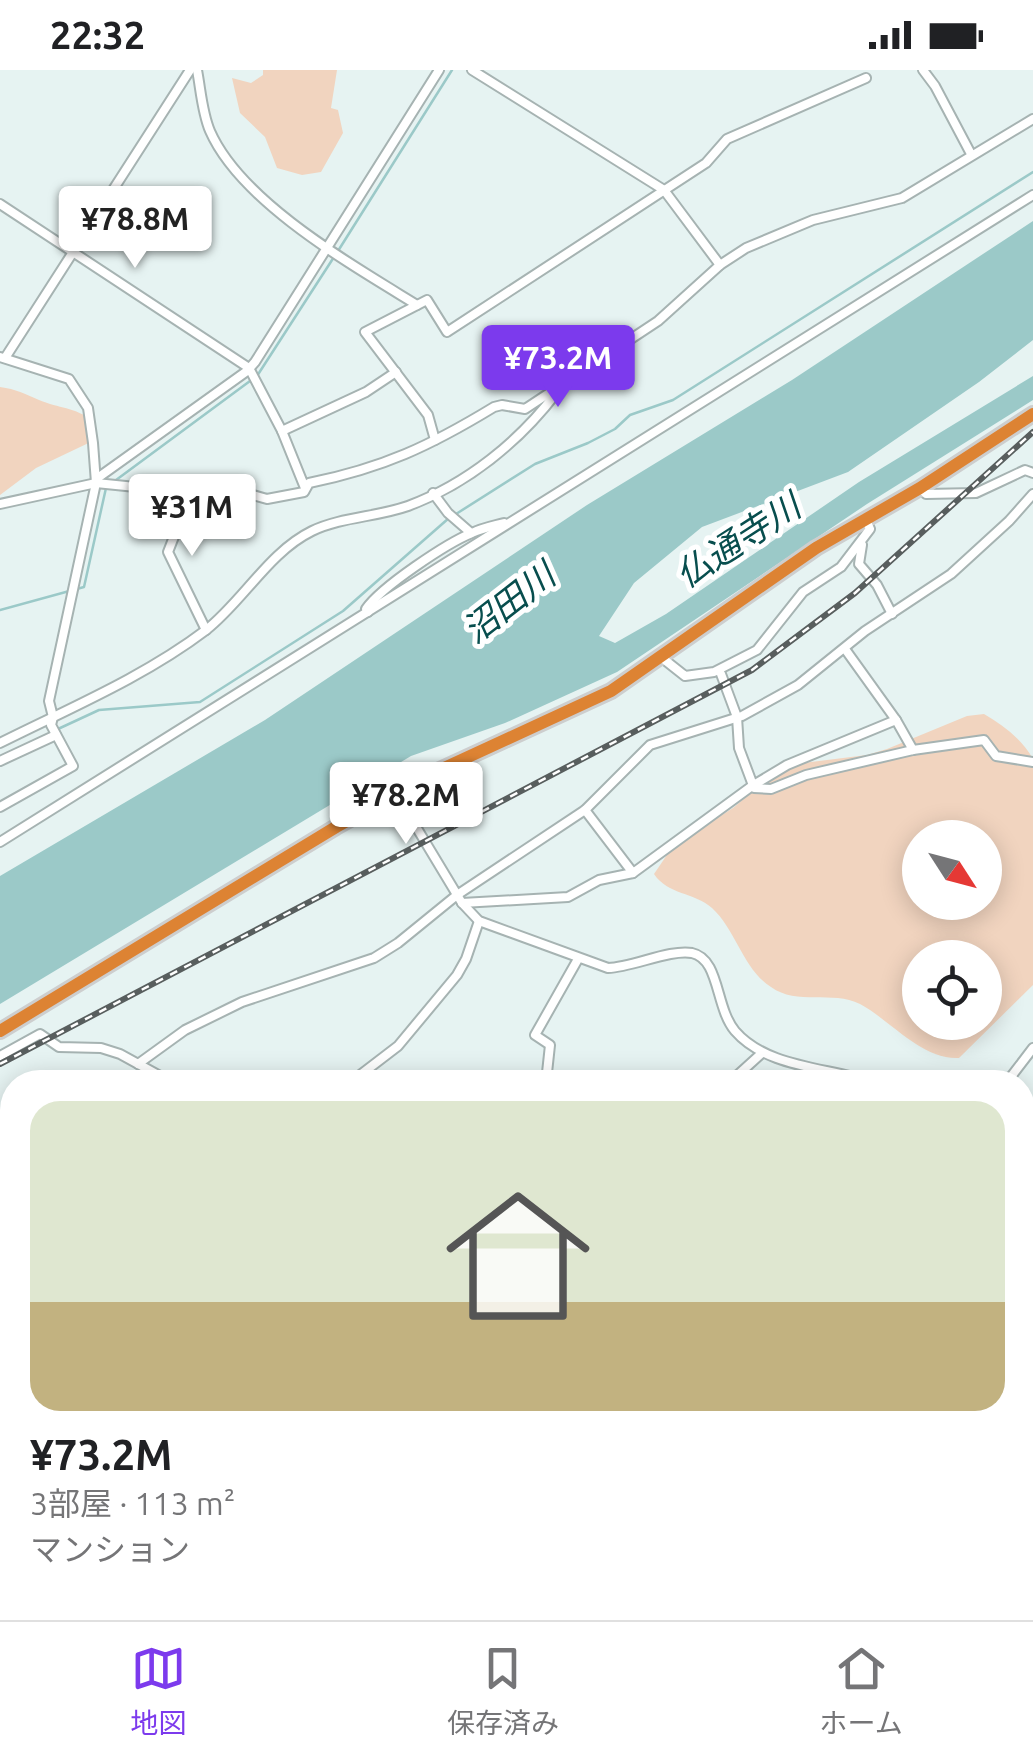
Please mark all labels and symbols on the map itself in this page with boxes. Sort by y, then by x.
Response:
pin: ¥78.8M [54,186,216,271]
pin: ¥73.2M [477,325,639,410]
pin: ¥31M [133,474,251,559]
water label: 仏通寺川 [668,483,810,595]
water label: 沼田川 [455,552,565,650]
pin: ¥78.2M [325,762,487,847]
north arrow [902,820,1002,920]

